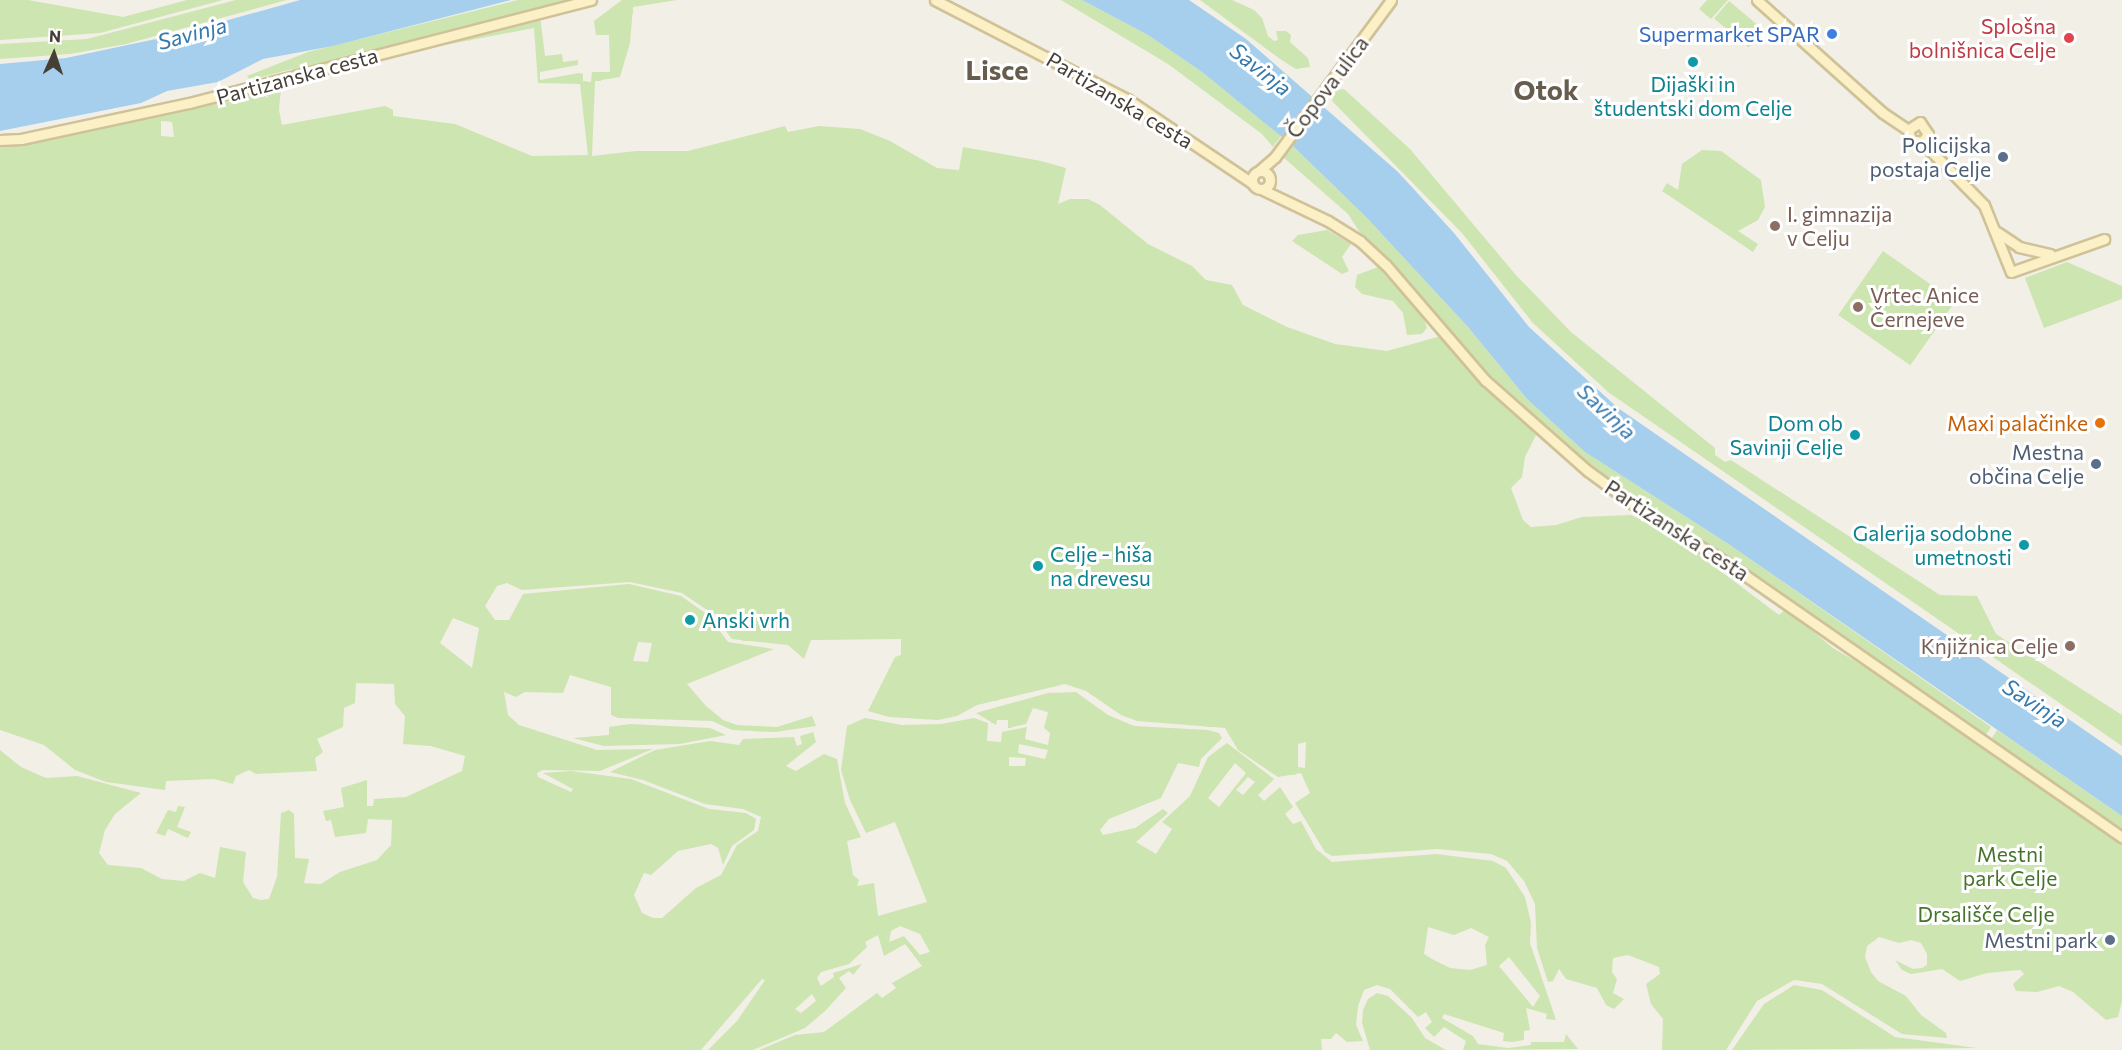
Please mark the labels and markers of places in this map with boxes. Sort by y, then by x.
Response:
place label: Splošna bolnišnica Celje [1909,13,2056,63]
place label: Supermarket SPAR [1639,21,1820,47]
marker: Supermarket SPAR [1825,27,1839,41]
marker: Splošna bolnišnica Celje [2060,29,2078,47]
marker: Dijaški in študentski dom Celje [1686,55,1700,69]
place label: Dijaški in študentski dom Celje [1594,71,1792,121]
place label: Policijska postaja Celje [1870,132,1991,182]
marker: Policijska postaja Celje [1996,150,2010,164]
place label: I. gimnazija v Celju [1787,201,1892,251]
marker: I. gimnazija v Celju [1768,219,1782,233]
place label: Vrtec Anice Černejeve [1870,282,1979,332]
marker: Vrtec Anice Černejeve [1851,300,1865,314]
place label: Dom ob Savinji Celje [1730,410,1843,460]
place label: Maxi palačinke [1947,410,2088,436]
marker: Maxi palačinke [2093,416,2107,430]
marker: Dom ob Savinji Celje [1848,428,1862,442]
place label: Mestna občina Celje [1969,439,2084,489]
marker: Mestna občina Celje [2089,457,2103,471]
place label: Galerija sodobne umetnosti [1853,520,2012,570]
marker: Galerija sodobne umetnosti [2017,538,2031,552]
place label: Celje - hiša na drevesu [1050,541,1152,591]
marker: Celje - hiša na drevesu [1031,559,1045,573]
place label: Anski vrh [702,607,790,633]
marker: Anski vrh [683,613,697,627]
place label: Knjižnica Celje [1921,633,2058,659]
marker: Knjižnica Celje [2063,639,2077,653]
place label: Mestni park [1984,927,2098,953]
marker: Mestni park [2103,933,2117,947]

